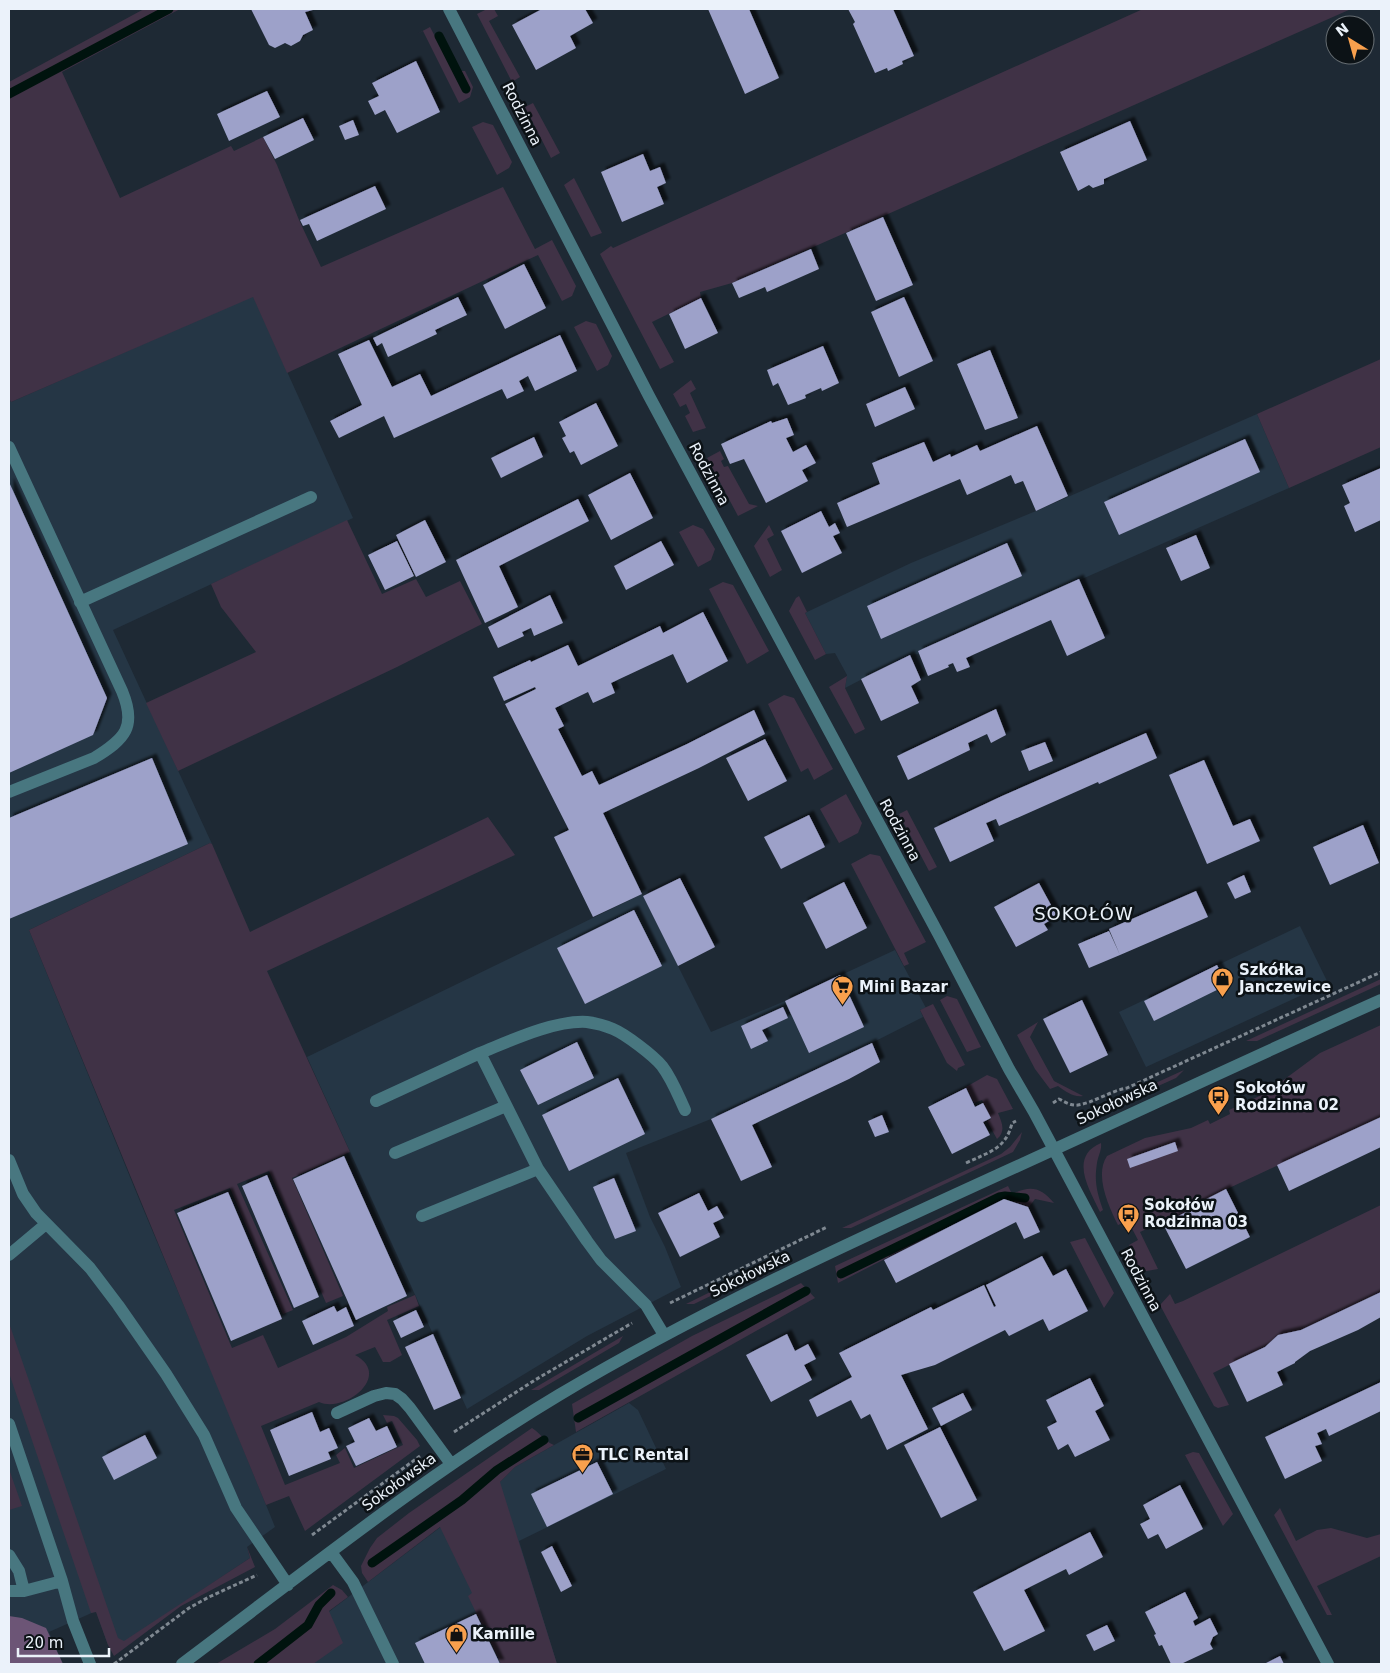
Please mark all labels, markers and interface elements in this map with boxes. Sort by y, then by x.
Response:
north arrow [1325,15,1375,65]
text: N [1333,20,1352,40]
street label: Rodzinna [498,79,546,149]
street label: Rodzinna [685,439,733,509]
street label: Rodzinna [875,796,925,864]
district label: SOKOŁÓW [1034,903,1134,924]
place label: Szkółka Janczewice [1238,961,1331,996]
shop icon: Szkółka Janczewice [1211,967,1235,998]
supermarket icon: Mini Bazar [831,975,855,1006]
place label: Mini Bazar [859,978,949,996]
street label: Sokołowska [1074,1075,1160,1129]
place label: Sokołów Rodzinna 02 [1235,1079,1339,1114]
bus stop icon: Sokołów Rodzinna 02 [1207,1085,1231,1116]
place label: Sokołów Rodzinna 03 [1144,1196,1248,1231]
bus stop icon: Sokołów Rodzinna 03 [1116,1202,1140,1233]
street label: Rodzinna [1117,1245,1165,1315]
street label: Sokołowska [707,1247,793,1301]
office icon: TLC Rental [570,1443,594,1474]
place label: TLC Rental [598,1446,689,1464]
street label: Sokołowska [358,1449,440,1515]
shop icon: Kamille [444,1622,468,1653]
place label: Kamille [472,1625,535,1643]
scale bar [18,1626,109,1658]
text: 20 m [25,1634,63,1652]

